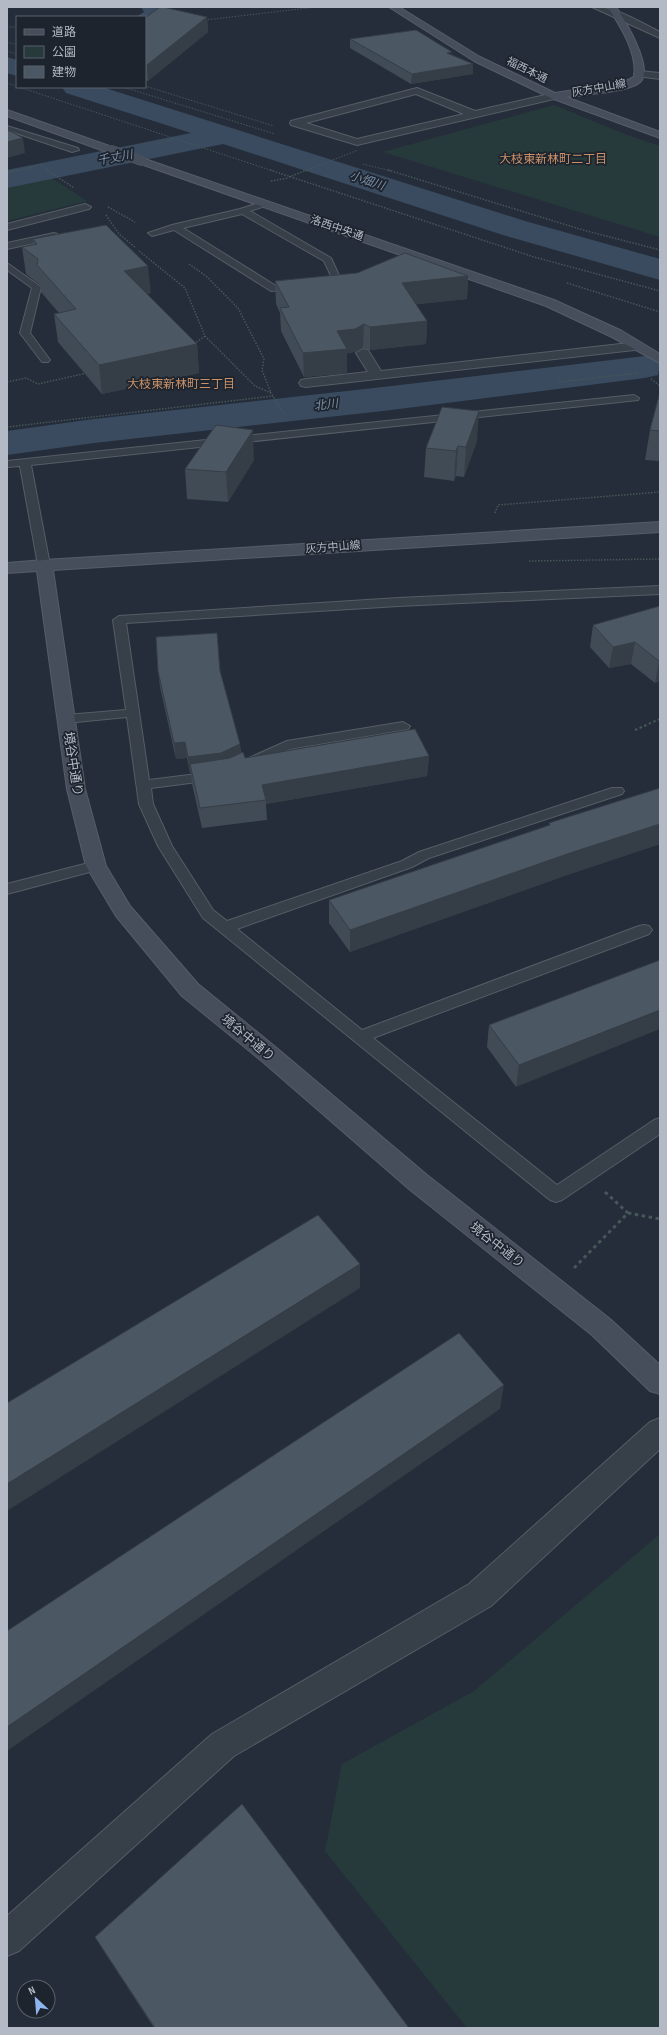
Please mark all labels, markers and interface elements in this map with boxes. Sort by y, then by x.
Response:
legend [16,16,146,88]
text: 道路 [52,25,76,40]
text: 公園 [52,45,76,60]
street label: 福西本通 [504,55,550,85]
text: 建物 [52,65,76,80]
street label: 灰方中山線 [571,77,627,99]
water label: 千丈川 [96,147,136,169]
district label: 大枝東新林町二丁目 [499,152,607,167]
water label: 小畑川 [348,168,388,194]
street label: 洛西中央通 [309,213,365,243]
district label: 大枝東新林町三丁目 [127,377,235,392]
water label: 北川 [313,396,341,414]
street label: 灰方中山線 [305,539,361,555]
street label: 境谷中通り [60,731,86,797]
street label: 境谷中通り [218,1011,278,1065]
street label: 境谷中通り [466,1219,528,1271]
north arrow [16,1979,56,2019]
text: N [26,1983,37,1998]

